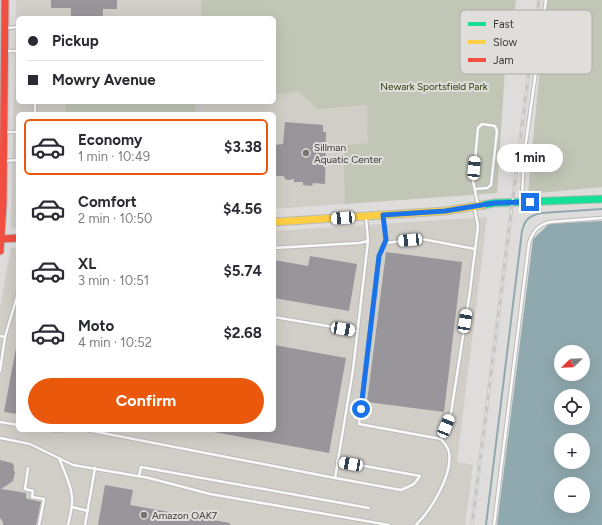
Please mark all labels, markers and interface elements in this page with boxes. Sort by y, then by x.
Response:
legend [460,10,592,74]
text: Fast [493,18,514,31]
text: Pickup [52,32,99,50]
text: Slow [493,36,517,49]
text: Jam [493,54,514,67]
text: Mowry Avenue [52,71,156,89]
park label: Newark Sportsfield Park [380,80,488,93]
icon: car [30,129,66,165]
text: Economy [78,131,143,149]
text: $3.38 [224,138,262,156]
place label: Sillman Aquatic Center [314,141,383,166]
callout: 1 min [497,144,563,172]
marker: Sillman Aquatic Center [301,148,311,158]
text: 1 min · 10:49 [78,149,150,164]
text: 1 min [515,150,545,165]
car [467,156,481,180]
icon: car [30,191,66,227]
text: Comfort [78,193,137,211]
route end [521,193,539,211]
text: $4.56 [223,200,262,218]
text: 2 min · 10:50 [78,211,152,226]
car [331,211,355,225]
car [398,233,422,247]
icon: car [30,253,66,289]
text: XL [78,255,96,273]
text: $5.74 [223,262,262,280]
text: 3 min · 10:51 [78,273,149,288]
car [457,308,473,334]
icon: car [30,315,66,351]
text: Moto [78,317,114,335]
car [330,321,356,337]
text: $2.68 [223,324,262,342]
text: 4 min · 10:52 [78,335,152,350]
north arrow [554,345,590,381]
map controls [554,345,590,513]
button: Confirm [28,378,264,424]
button: locate [554,389,590,425]
route start [352,400,370,418]
car [436,413,456,439]
button: + [554,433,590,469]
car [338,456,364,472]
button: − [554,477,590,513]
place label: Amazon OAK7 [152,509,218,522]
marker: Amazon OAK7 [139,510,149,520]

